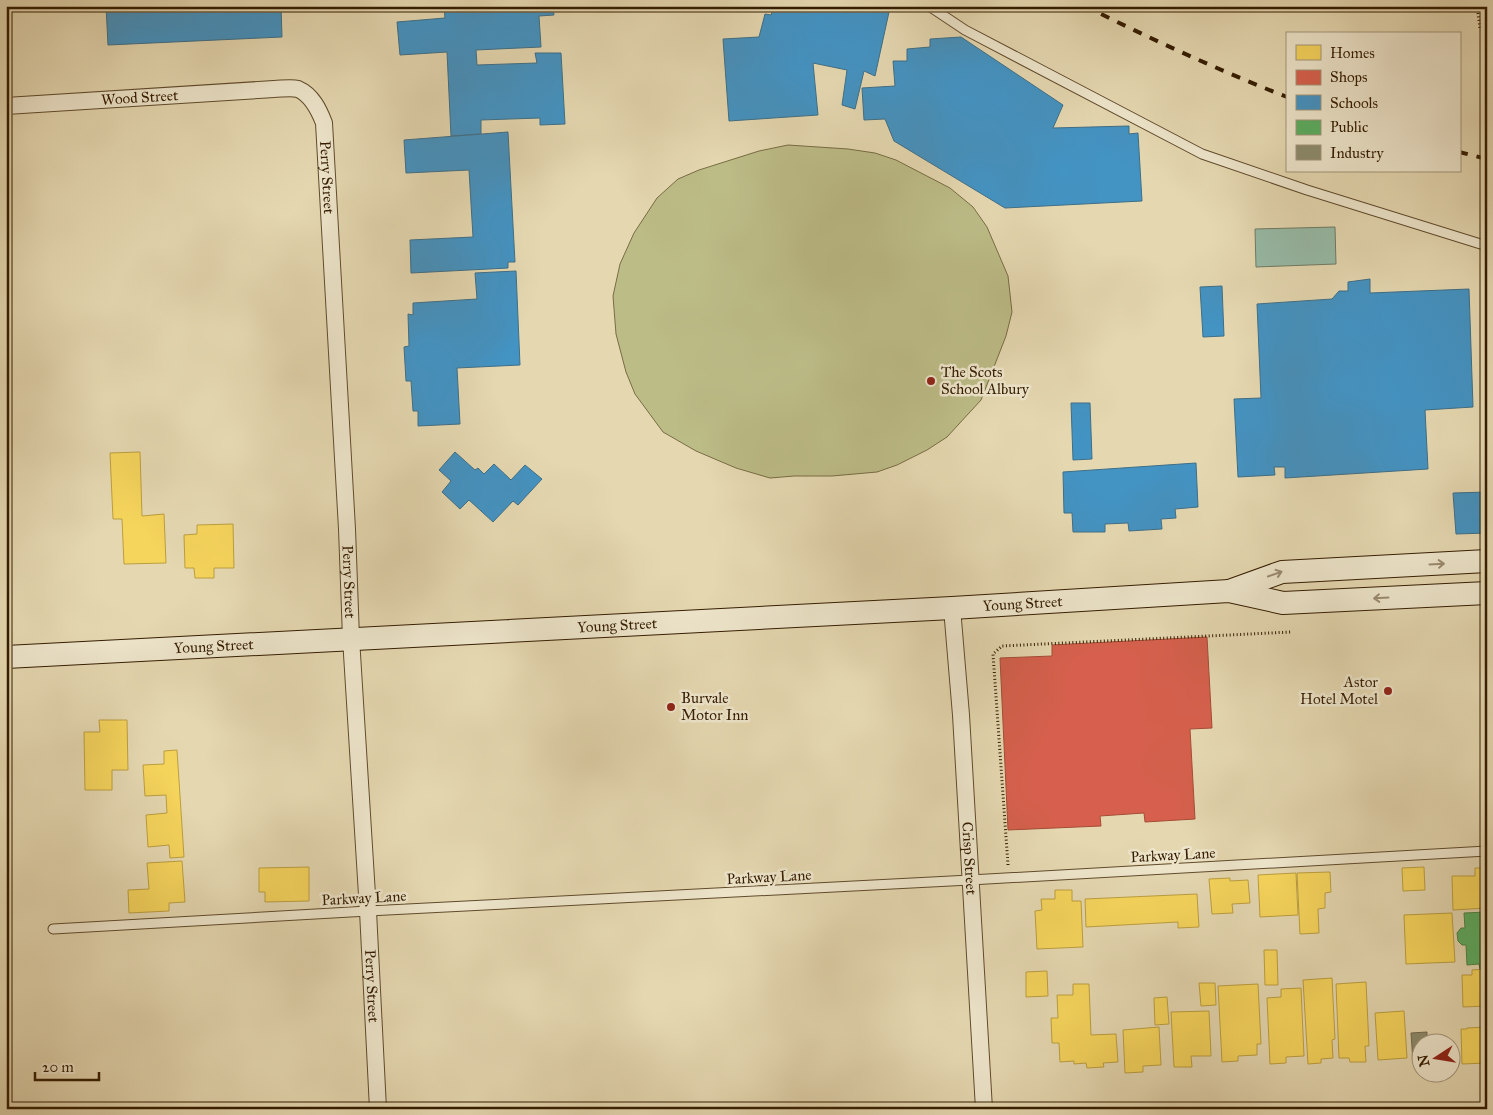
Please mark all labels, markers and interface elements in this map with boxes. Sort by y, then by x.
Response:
legend [1286,32,1460,172]
text: Homes [1330,44,1375,62]
text: Shops [1330,68,1368,86]
street label: Wood Street [101,86,179,109]
text: Schools [1330,94,1378,112]
text: Public [1330,118,1368,136]
street label: Perry Street [316,140,338,215]
text: Industry [1330,144,1384,162]
place label: The Scots School Albury [941,363,1030,398]
marker: The Scots School Albury [925,375,937,387]
street label: Perry Street [339,545,359,619]
one-way arrow [1428,559,1444,568]
one-way arrow [1266,569,1282,579]
street label: Young Street [982,592,1064,615]
one-way arrow [1374,593,1390,603]
street label: Young Street [577,614,658,636]
street label: Young Street [173,635,255,657]
place label: Astor Hotel Motel [1300,673,1379,708]
marker: Astor Hotel Motel [1382,685,1394,697]
place label: Burvale Motor Inn [681,689,748,724]
marker: Burvale Motor Inn [665,701,677,713]
street label: Crisp Street [958,821,981,896]
street label: Parkway Lane [1130,844,1216,866]
street label: Parkway Lane [726,866,812,888]
street label: Parkway Lane [321,887,407,909]
street label: Perry Street [361,949,383,1024]
north arrow [1410,1032,1460,1082]
scale bar [35,1050,99,1082]
text: N [1414,1053,1433,1068]
text: 20 m [42,1058,74,1076]

